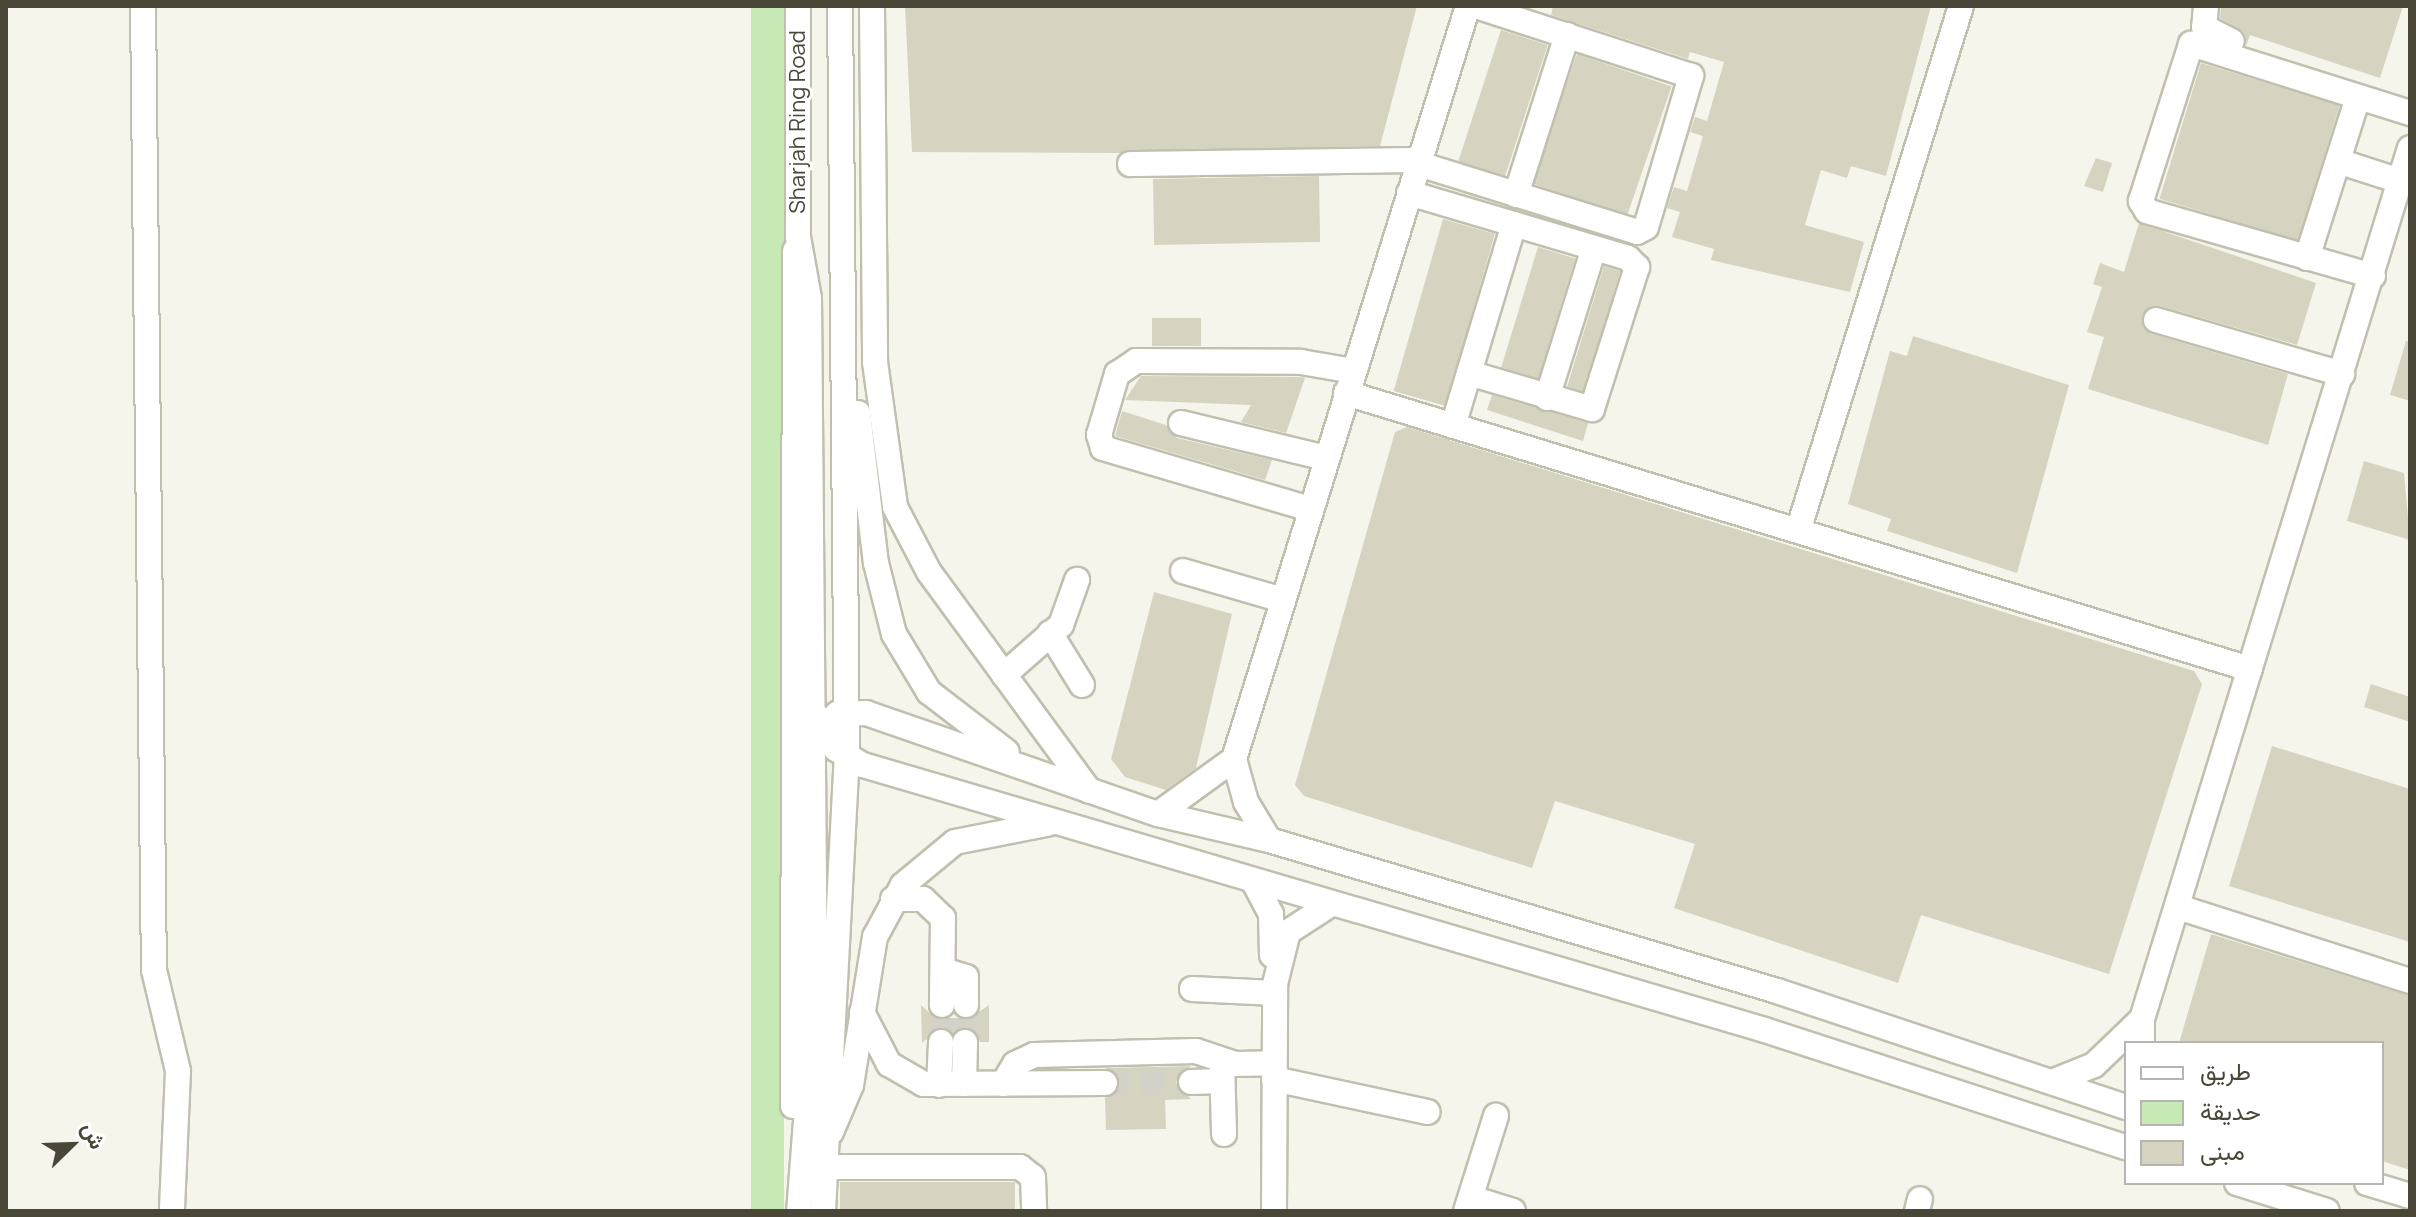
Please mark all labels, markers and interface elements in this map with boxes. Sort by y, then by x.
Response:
street label: Sharjah Ring Road [785,30,811,214]
legend [2124,1041,2384,1185]
text: طريق [2200,1054,2251,1087]
text: حديقة [2200,1094,2261,1127]
north arrow [32,1105,112,1185]
text: ش [75,1118,113,1154]
text: مبنى [2200,1134,2245,1167]

